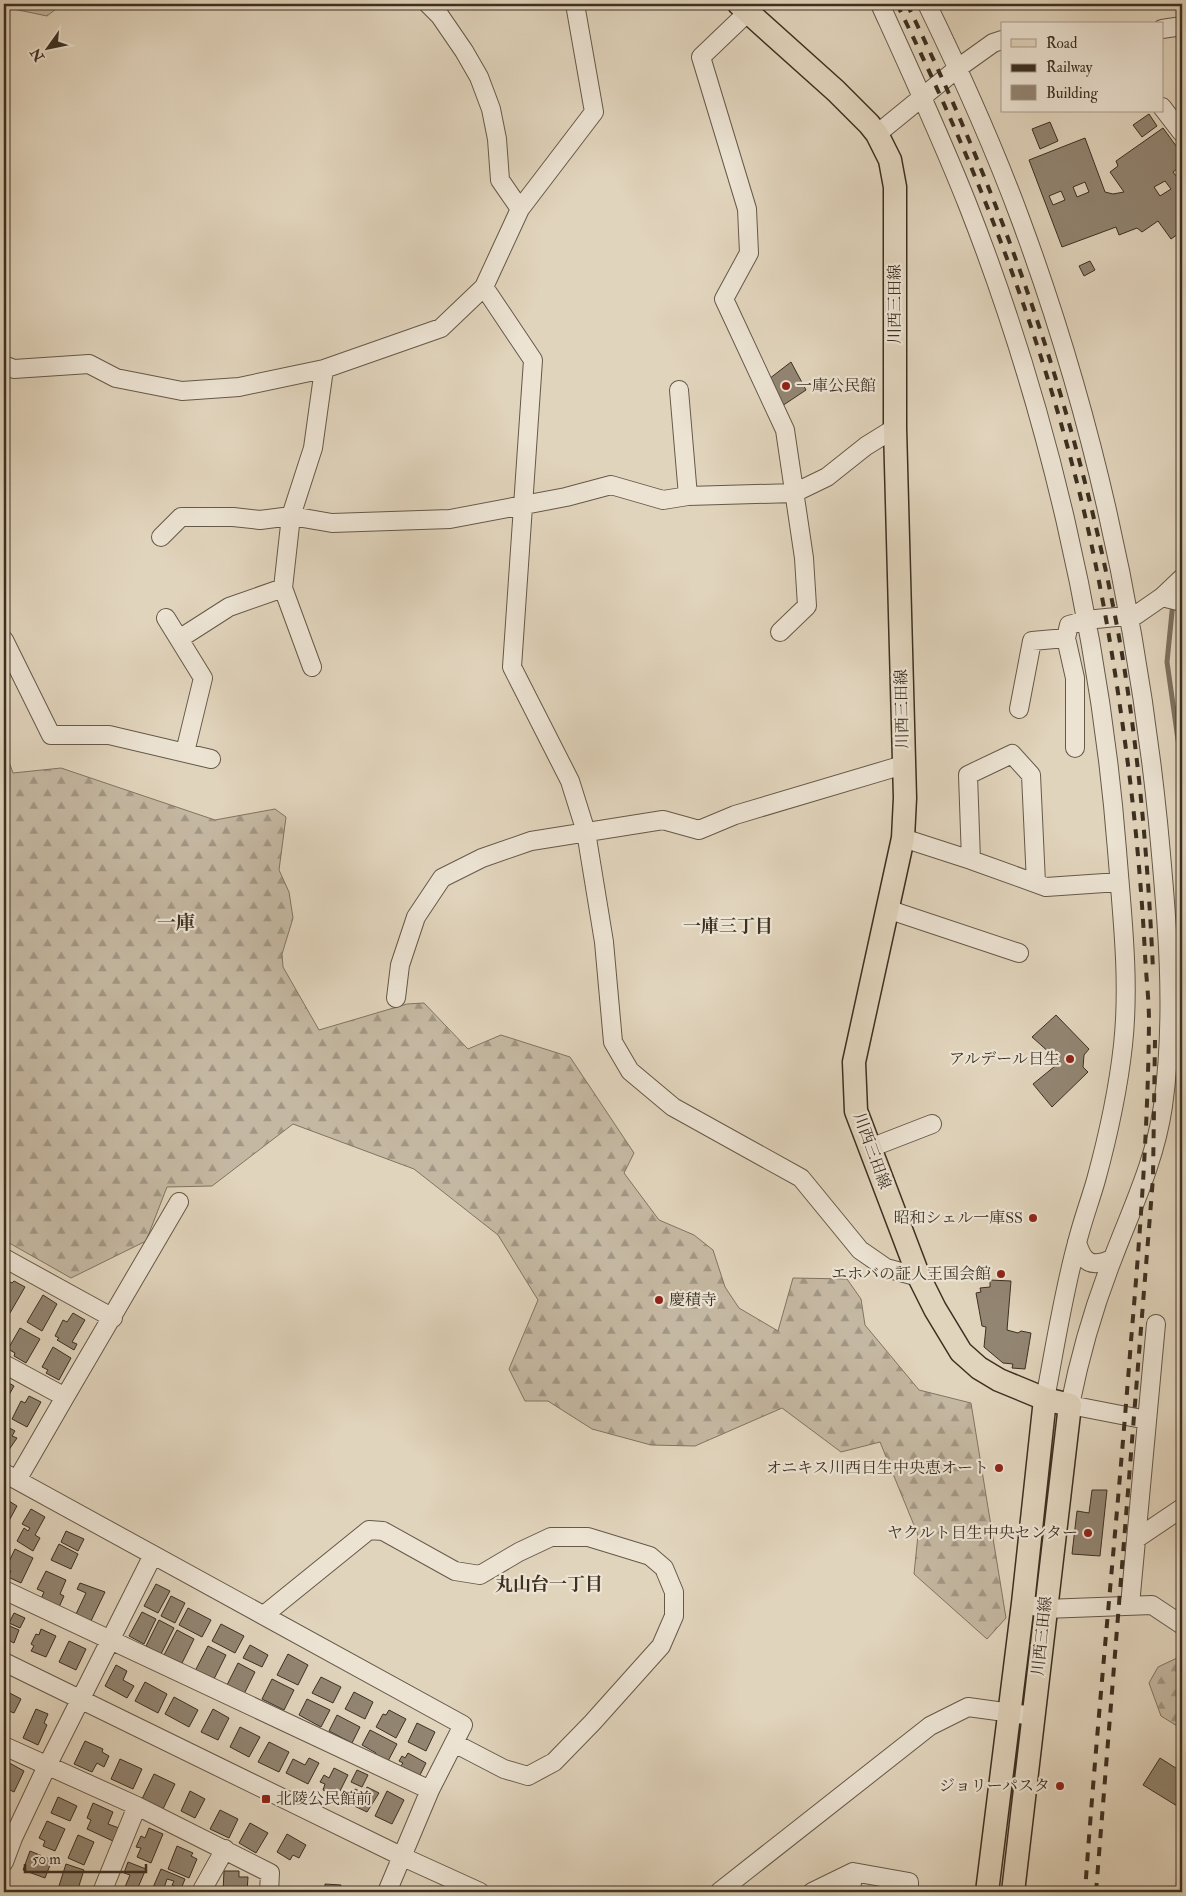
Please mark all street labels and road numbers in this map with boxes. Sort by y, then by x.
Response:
street label: 川西三田線 [885,264,905,344]
street label: 川西三田線 [891,669,913,749]
street label: 川西三田線 [849,1110,895,1192]
street label: 川西三田線 [1028,1595,1056,1677]

